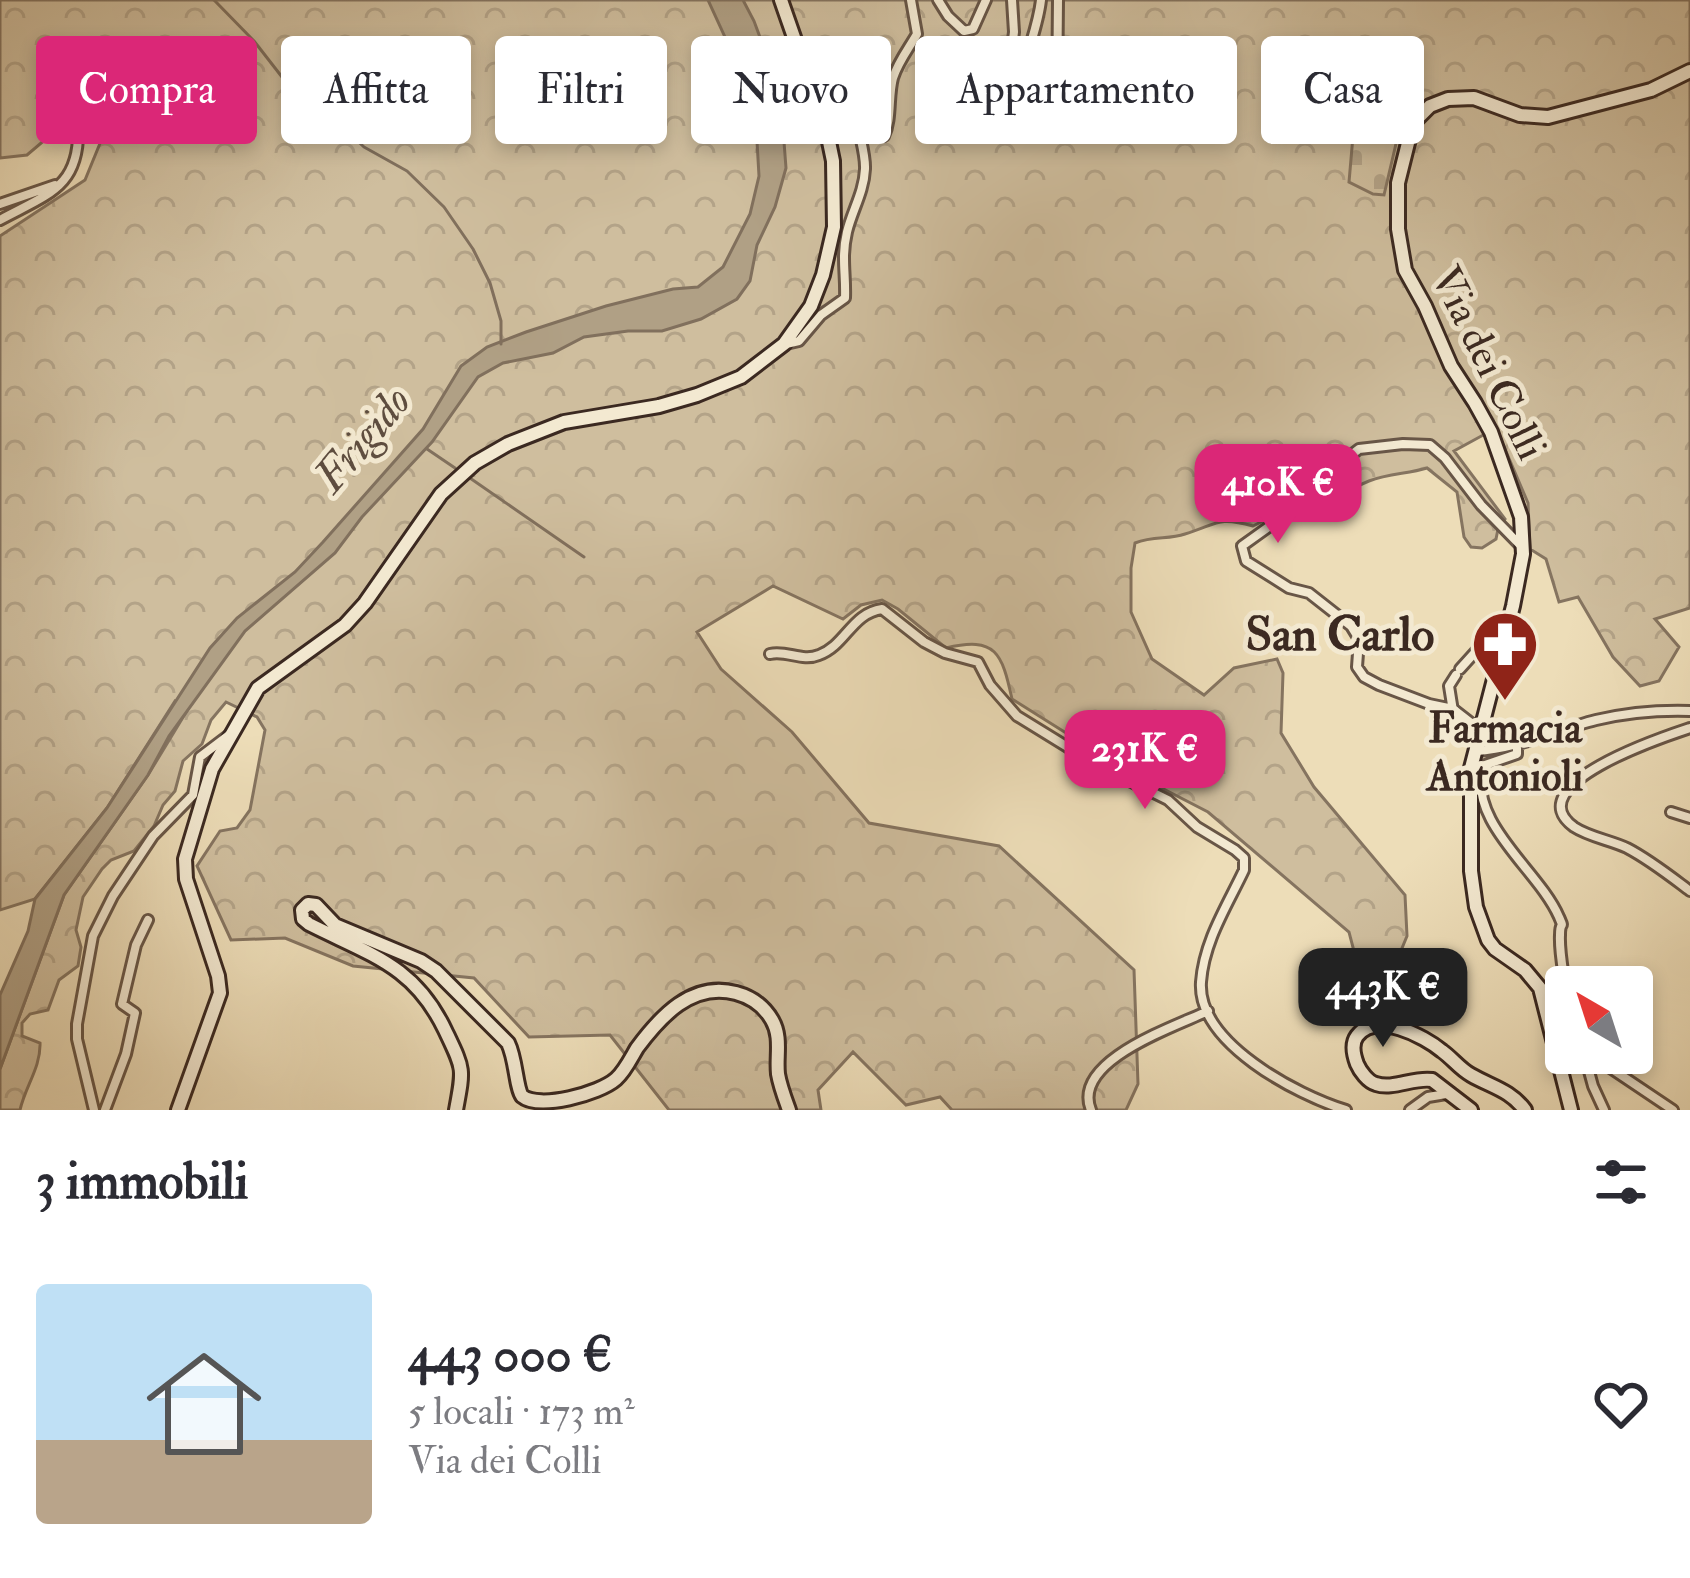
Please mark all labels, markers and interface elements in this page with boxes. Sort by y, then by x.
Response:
chip: Compra [36,36,257,144]
chip: Affitta [281,36,471,144]
chip: Filtri [495,36,667,144]
chip: Nuovo [691,36,891,144]
chip: Appartamento [915,36,1237,144]
chip: Casa [1261,36,1424,144]
street label: Via dei Colli [1419,258,1557,468]
water label: Frigido [301,374,424,505]
pin: 410K € [1180,444,1376,546]
text: 410K € [1221,458,1335,507]
district label: San Carlo [1246,605,1434,665]
pharmacy icon: Farmacia Antonioli [1470,609,1540,703]
place label: Farmacia Antonioli [1425,703,1583,803]
pin: 231K € [1047,710,1243,812]
text: 231K € [1092,724,1198,773]
pin: 443K € [1285,948,1481,1050]
text: 443K € [1325,962,1441,1011]
north arrow [1545,966,1653,1074]
map controls [1545,966,1653,1074]
icon: filters [1588,1149,1654,1215]
text: 3 immobili [36,1150,248,1214]
text: 443 000 € [408,1323,612,1387]
icon: home [132,1332,276,1476]
icon: heart [1588,1371,1654,1437]
text: 5 locali · 173 m² [408,1387,634,1436]
text: Via dei Colli [408,1436,602,1485]

